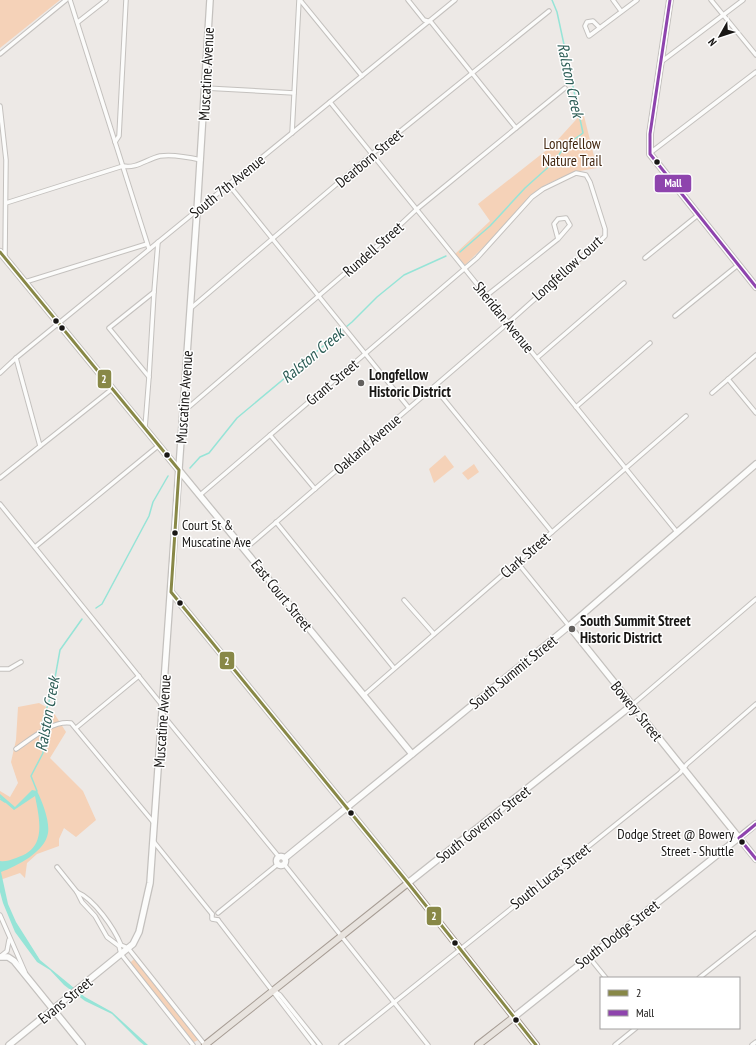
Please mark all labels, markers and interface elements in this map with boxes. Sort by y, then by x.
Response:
north arrow [700,16,740,56]
street label: Muscatine Avenue [194,27,218,121]
text: N [705,36,720,49]
water label: Ralston Creek [553,41,589,121]
street label: Dearborn Street [331,124,407,192]
park label: Longfellow Nature Trail [542,134,603,170]
street label: South 7th Avenue [186,150,268,222]
unlabelled marker [652,157,662,167]
line badge: Mall [654,174,692,193]
text: Mall [664,176,682,190]
street label: Rundell Street [339,217,407,281]
street label: Longfellow Court [528,231,606,305]
street label: Sheridan Avenue [469,277,539,357]
unlabelled marker [51,316,61,326]
water label: Ralston Creek [277,322,349,387]
unlabelled marker [57,323,67,333]
street label: Muscatine Avenue [171,350,197,444]
street label: Grant Street [302,355,362,409]
place label: Longfellow Historic District [369,365,451,401]
line badge: 2 [97,369,112,389]
text: 2 [101,372,107,386]
marker: Longfellow Historic District [356,378,366,388]
street label: Oakland Avenue [329,409,405,479]
unlabelled marker [162,450,172,460]
place label: Court St & Muscatine Ave [182,516,251,551]
marker: Court St & Muscatine Ave [170,528,180,538]
street label: Clark Street [496,528,554,582]
street label: East Court Street [247,555,317,635]
unlabelled marker [175,598,185,608]
place label: South Summit Street Historic District [580,611,691,647]
marker: South Summit Street Historic District [567,624,577,634]
street label: South Summit Street [465,631,561,713]
line badge: 2 [219,651,235,670]
text: 2 [224,654,230,668]
water label: Ralston Creek [31,673,64,753]
street label: Muscatine Avenue [149,674,175,768]
street label: Bowery Street [607,677,667,745]
street label: South Governor Street [432,781,534,867]
unlabelled marker [346,808,356,818]
place label: Dodge Street @ Bowery Street - Shuttle [617,825,735,860]
marker: Dodge Street @ Bowery Street - Shuttle [737,837,747,847]
street label: South Lucas Street [506,839,594,913]
street label: South Dodge Street [571,895,663,973]
line badge: 2 [426,906,442,926]
text: 2 [431,909,437,923]
unlabelled marker [450,938,460,948]
street label: Evans Street [34,972,96,1028]
legend [600,977,740,1029]
text: 2 [636,985,641,1000]
text: Mall [636,1005,654,1020]
unlabelled marker [511,1015,521,1025]

